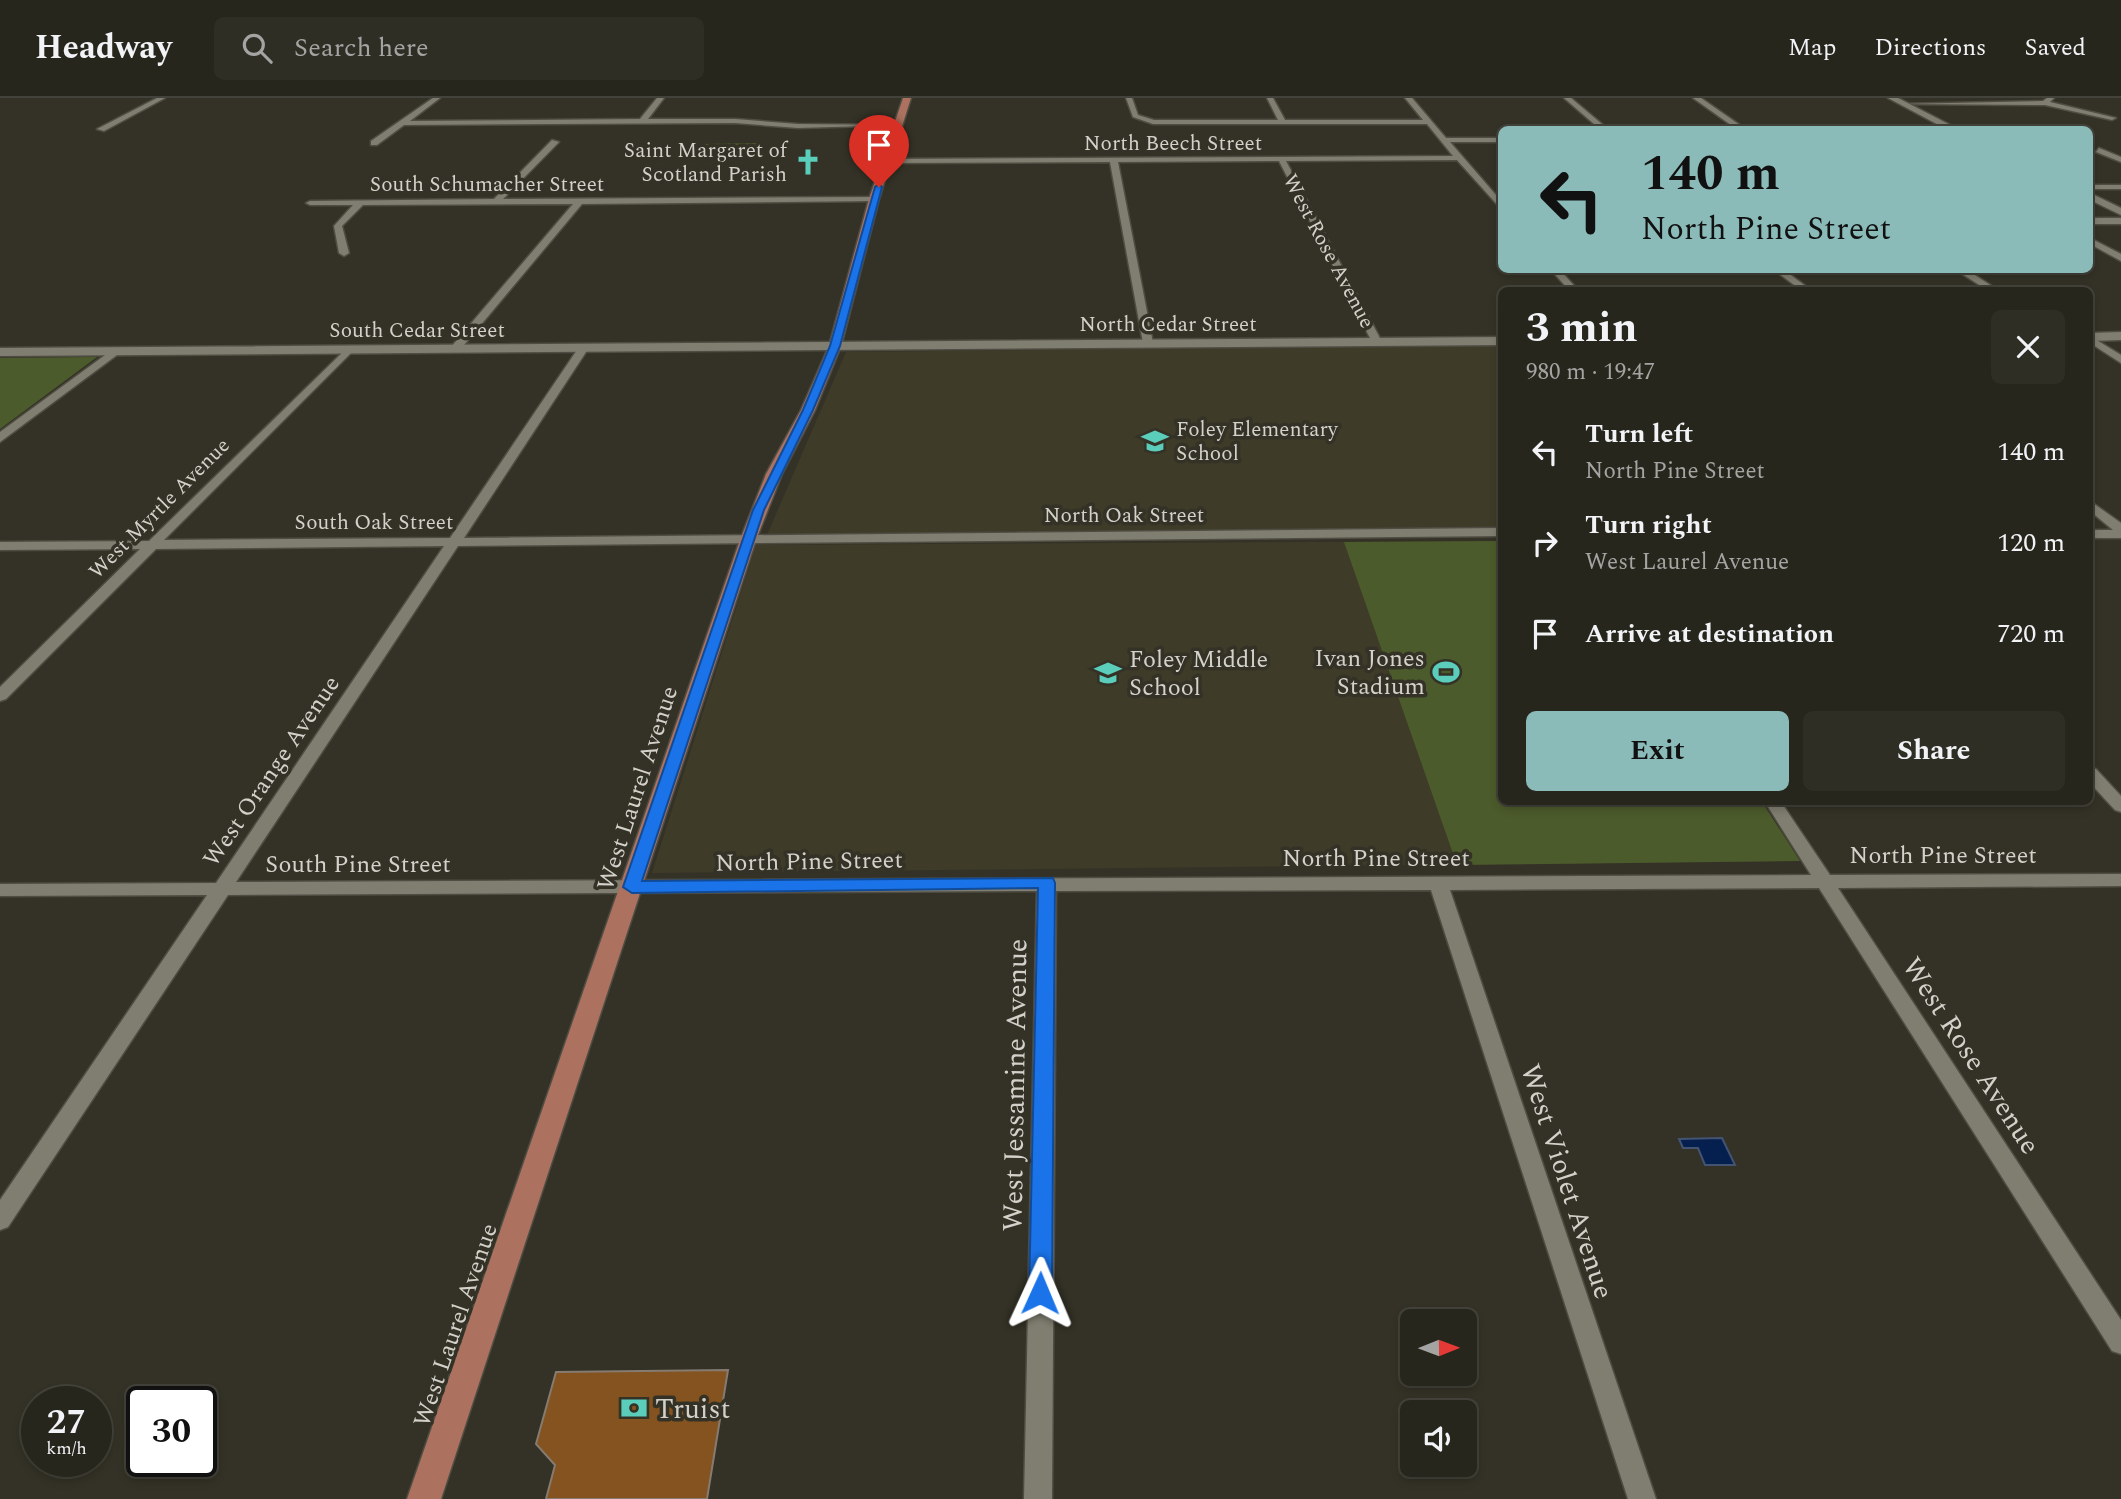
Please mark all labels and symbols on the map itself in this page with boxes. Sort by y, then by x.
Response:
pin [849,115,909,187]
street label: North Beech Street [1084,128,1262,160]
place label: Saint Margaret of Scotland Parish [624,135,789,191]
church icon: Saint Margaret of Scotland Parish [793,147,823,177]
street label: South Schumacher Street [370,169,604,201]
street label: West Rose Avenue [1274,169,1382,334]
street label: North Cedar Street [1079,309,1257,341]
street label: South Cedar Street [329,315,505,347]
place label: Foley Elementary School [1176,414,1339,470]
school or university icon: Foley Elementary School [1140,426,1170,456]
street label: West Myrtle Avenue [82,431,238,587]
street label: North Oak Street [1044,500,1204,532]
street label: South Oak Street [295,507,453,539]
place label: Ivan Jones Stadium [1315,641,1425,705]
place label: Foley Middle School [1129,642,1268,706]
sports icon: Ivan Jones Stadium [1431,657,1461,687]
school or university icon: Foley Middle School [1093,658,1123,688]
street label: West Orange Avenue [194,669,349,874]
street label: West Laurel Avenue [588,681,688,895]
street label: North Pine Street [1849,838,2037,874]
street label: North Pine Street [1282,841,1470,877]
street label: North Pine Street [715,842,903,882]
street label: South Pine Street [265,847,451,883]
street label: West Jessamine Avenue [991,938,1040,1232]
street label: West Rose Avenue [1891,949,2051,1163]
street label: West Violet Avenue [1508,1058,1625,1305]
street label: West Laurel Avenue [404,1219,508,1432]
position arrow [1003,1256,1077,1330]
north arrow [1400,1309,1477,1386]
speed limit sign: 30 [126,1386,217,1477]
place label: Truist [655,1388,730,1431]
bank icon: Truist [619,1393,649,1423]

